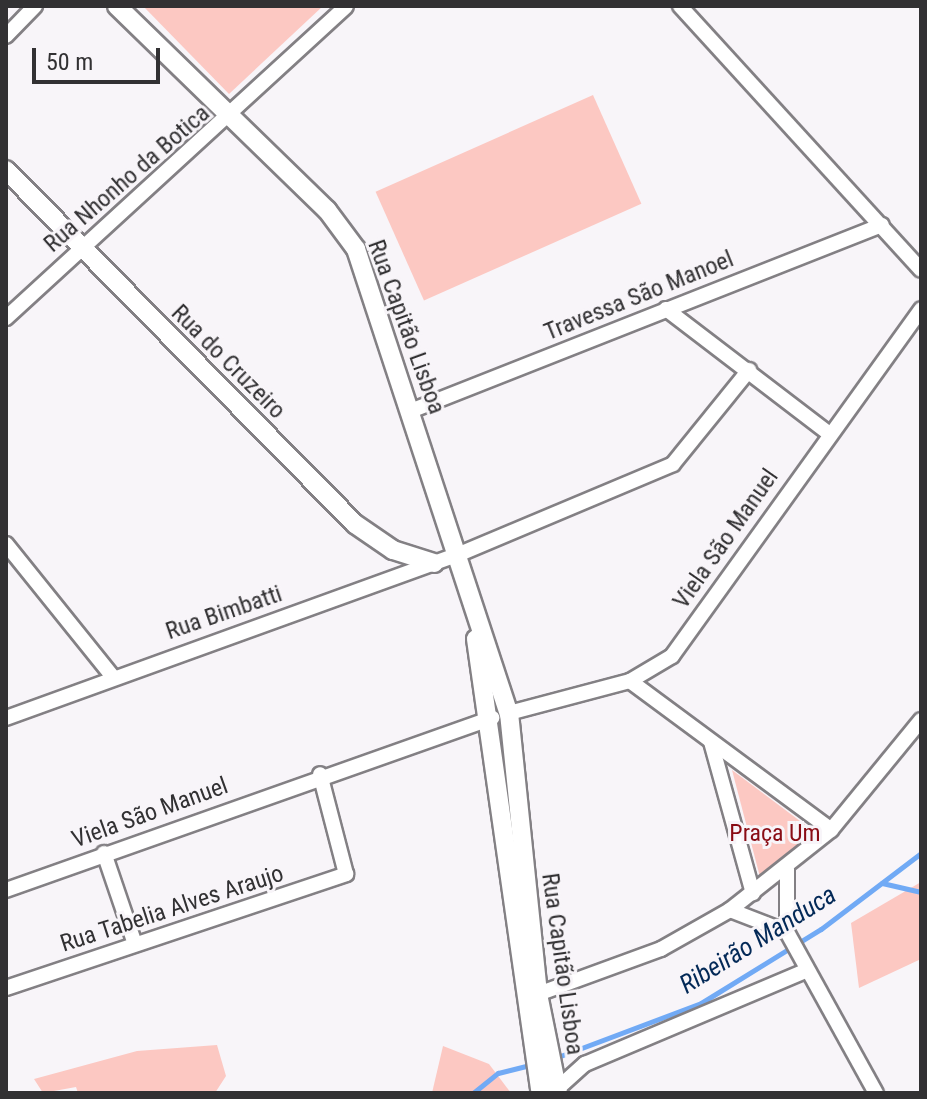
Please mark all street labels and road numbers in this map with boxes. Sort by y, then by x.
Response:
street label: Rua Nhonho da Botica [38,99,216,259]
street label: Rua Capitão Lisboa [361,236,451,418]
street label: Travessa São Manoel [540,245,738,347]
street label: Rua do Cruzeiro [165,299,291,425]
street label: Viela São Manuel [667,464,785,614]
street label: Rua Bimbatti [162,580,286,646]
street label: Viela São Manuel [68,771,232,855]
street label: Rua Tabelia Alves Araujo [57,859,287,959]
street label: Rua Capitão Lisboa [535,871,589,1057]

